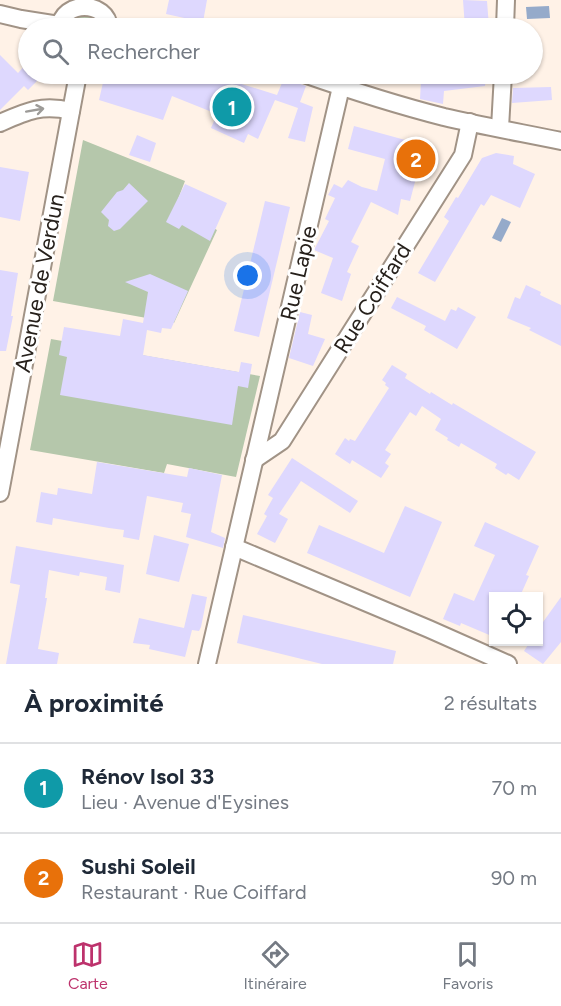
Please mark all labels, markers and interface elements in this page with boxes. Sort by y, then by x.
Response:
search box [18,18,543,84]
icon: search [39,35,72,68]
text: Rechercher [87,38,200,65]
pin: 1 [212,84,252,130]
one-way arrow [25,104,44,115]
pin: 2 [396,136,436,182]
street label: Avenue de Verdun [9,191,70,375]
street label: Rue Lapie [275,223,322,323]
street label: Rue Coiffard [328,238,417,358]
your location [233,261,262,290]
map controls [489,592,543,646]
button: locate [489,592,543,646]
text: À proximité [24,687,164,719]
text: 2 résultats [444,691,537,715]
text: Rénov Isol 33 [81,763,214,790]
text: 1 [39,776,48,800]
text: 70 m [491,776,537,800]
text: Lieu · Avenue d'Eysines [81,790,289,814]
text: Sushi Soleil [81,853,196,880]
text: 2 [38,866,49,890]
text: 90 m [491,866,537,890]
text: Restaurant · Rue Coiffard [81,880,307,904]
tab: Carte [68,938,108,993]
tab: Itinéraire [244,938,307,993]
tab: Favoris [442,938,493,993]

